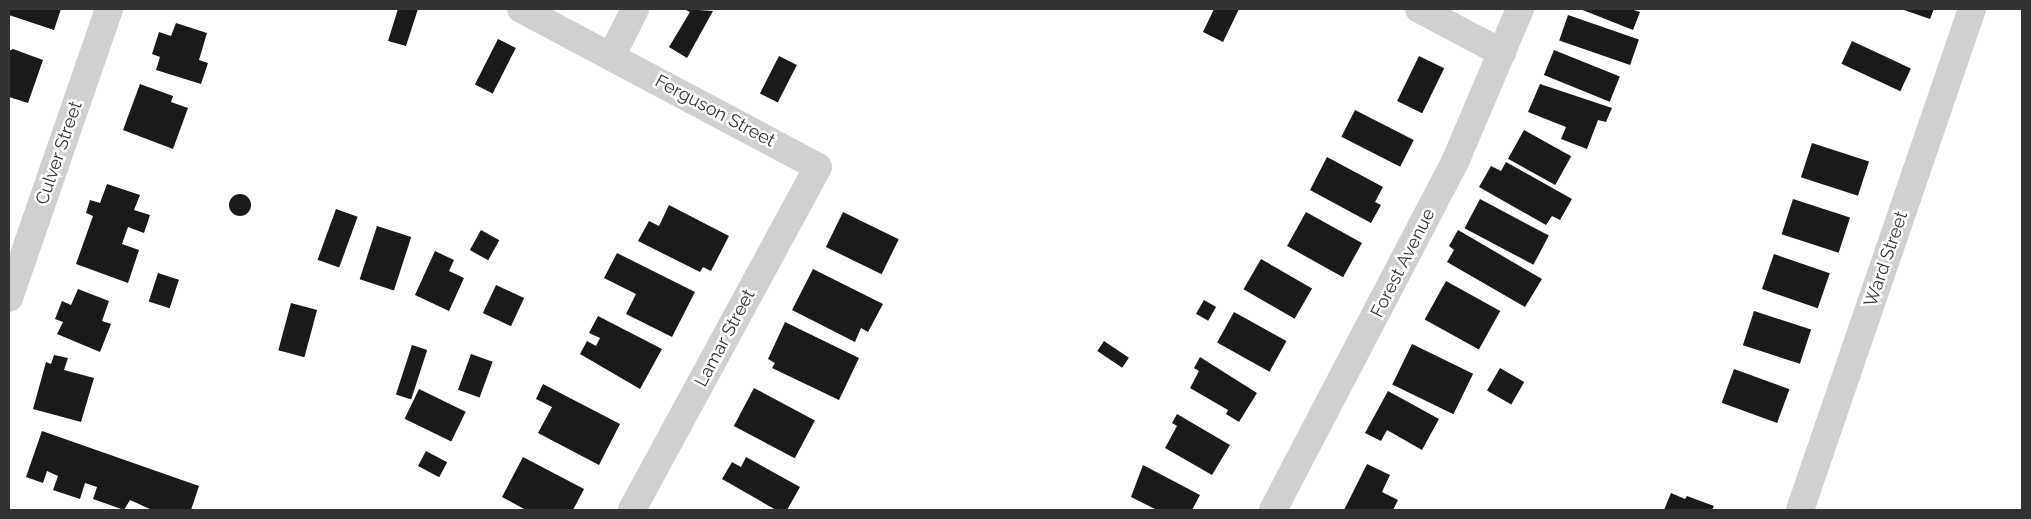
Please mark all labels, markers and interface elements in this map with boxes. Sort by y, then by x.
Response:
street label: Ferguson Street [651,70,779,152]
street label: Culver Street [31,98,87,208]
street label: Forest Avenue [1366,205,1440,321]
street label: Ward Street [1860,208,1912,310]
street label: Lamar Street [690,285,760,391]

